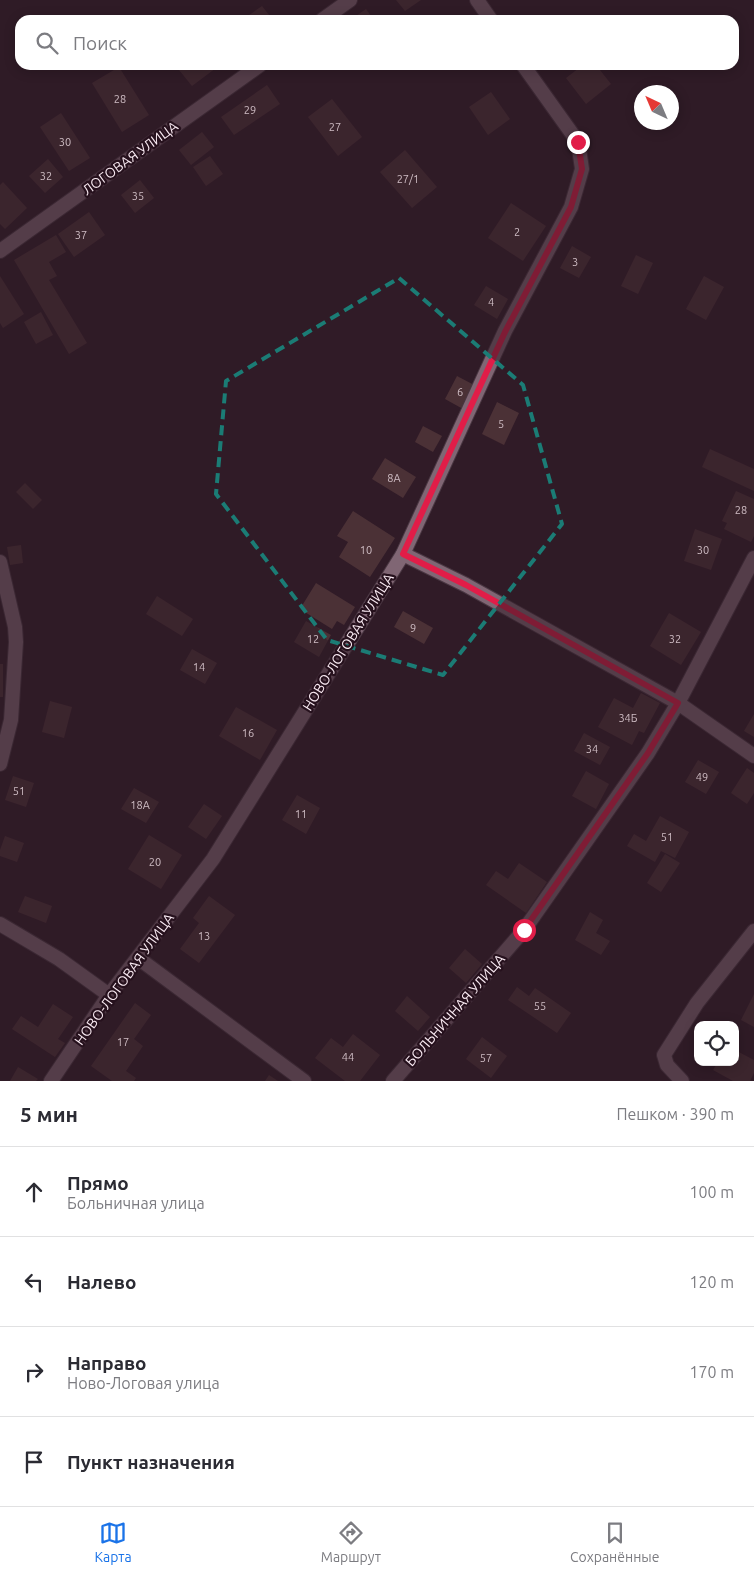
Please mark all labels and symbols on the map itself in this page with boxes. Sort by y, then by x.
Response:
north arrow [634,85,679,130]
house number: 28 [114,93,126,105]
house number: 29 [244,104,256,116]
street label: ЛОГОВАЯ УЛИЦА [79,118,181,198]
house number: 27 [329,121,341,133]
route end [567,131,590,154]
house number: 30 [59,136,71,148]
house number: 32 [40,170,52,182]
house number: 27/1 [397,173,419,185]
house number: 35 [132,190,144,202]
house number: 2 [514,226,520,238]
house number: 37 [75,229,87,241]
house number: 3 [572,256,578,268]
house number: 4 [488,296,494,308]
house number: 6 [457,386,463,398]
house number: 5 [498,418,504,430]
house number: 8А [387,472,402,484]
house number: 28 [735,504,747,516]
house number: 10 [360,544,372,556]
house number: 30 [697,544,709,556]
street label: НОВО-ЛОГОВАЯ УЛИЦА [299,570,397,714]
house number: 9 [410,622,416,634]
house number: 12 [307,633,319,645]
house number: 32 [669,633,681,645]
house number: 14 [193,661,205,673]
house number: 34Б [618,712,638,724]
house number: 16 [242,727,254,739]
house number: 34 [586,743,598,755]
house number: 49 [696,771,708,783]
house number: 51 [13,785,25,797]
house number: 18А [130,799,151,811]
house number: 11 [295,808,307,820]
house number: 51 [661,831,673,843]
house number: 20 [149,856,161,868]
street label: НОВО-ЛОГОВАЯ УЛИЦА [71,910,177,1048]
route start [513,919,536,942]
house number: 13 [198,930,210,942]
street label: БОЛЬНИЧНАЯ УЛИЦА [402,951,508,1069]
house number: 55 [534,1000,546,1012]
house number: 17 [117,1036,129,1048]
house number: 44 [342,1051,354,1063]
house number: 57 [480,1052,492,1064]

